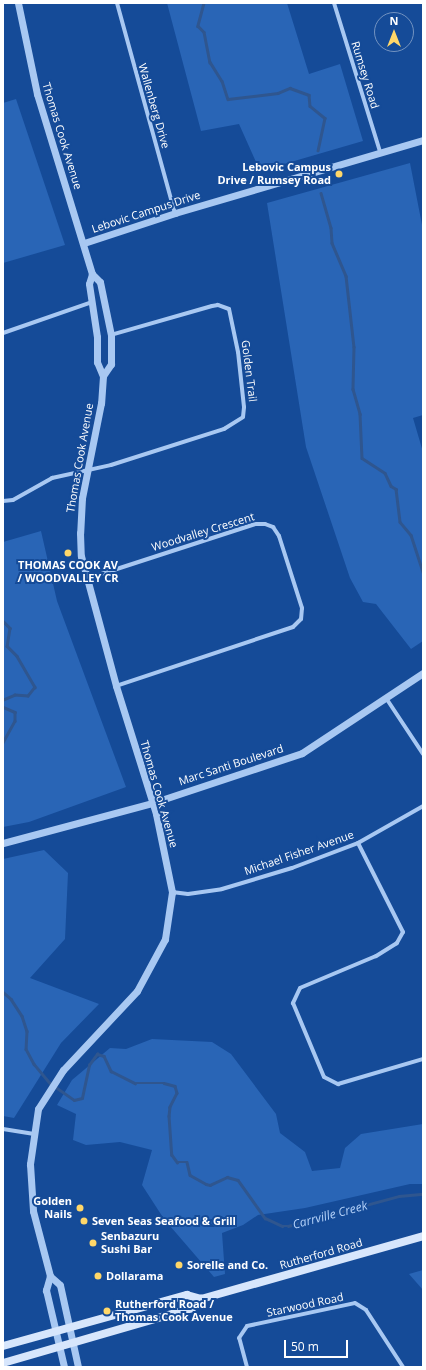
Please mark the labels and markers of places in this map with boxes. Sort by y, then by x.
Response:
place label: Lebovic Campus Drive / Rumsey Road [217,161,331,187]
marker: Lebovic Campus Drive / Rumsey Road [334,169,344,179]
marker: THOMAS COOK AV / WOODVALLEY CR [63,548,73,558]
place label: THOMAS COOK AV / WOODVALLEY CR [17,559,119,585]
place label: Golden Nails [33,1195,72,1221]
marker: Golden Nails [75,1203,85,1213]
place label: Seven Seas Seafood & Grill [92,1214,236,1228]
marker: Seven Seas Seafood & Grill [79,1216,89,1226]
place label: Senbazuru Sushi Bar [101,1230,159,1256]
marker: Senbazuru Sushi Bar [88,1238,98,1248]
place label: Sorelle and Co. [187,1258,268,1272]
marker: Sorelle and Co. [174,1260,184,1270]
place label: Dollarama [106,1269,163,1283]
marker: Dollarama [93,1271,103,1281]
place label: Rutherford Road / Thomas Cook Avenue [115,1298,233,1324]
marker: Rutherford Road / Thomas Cook Avenue [102,1306,112,1316]

